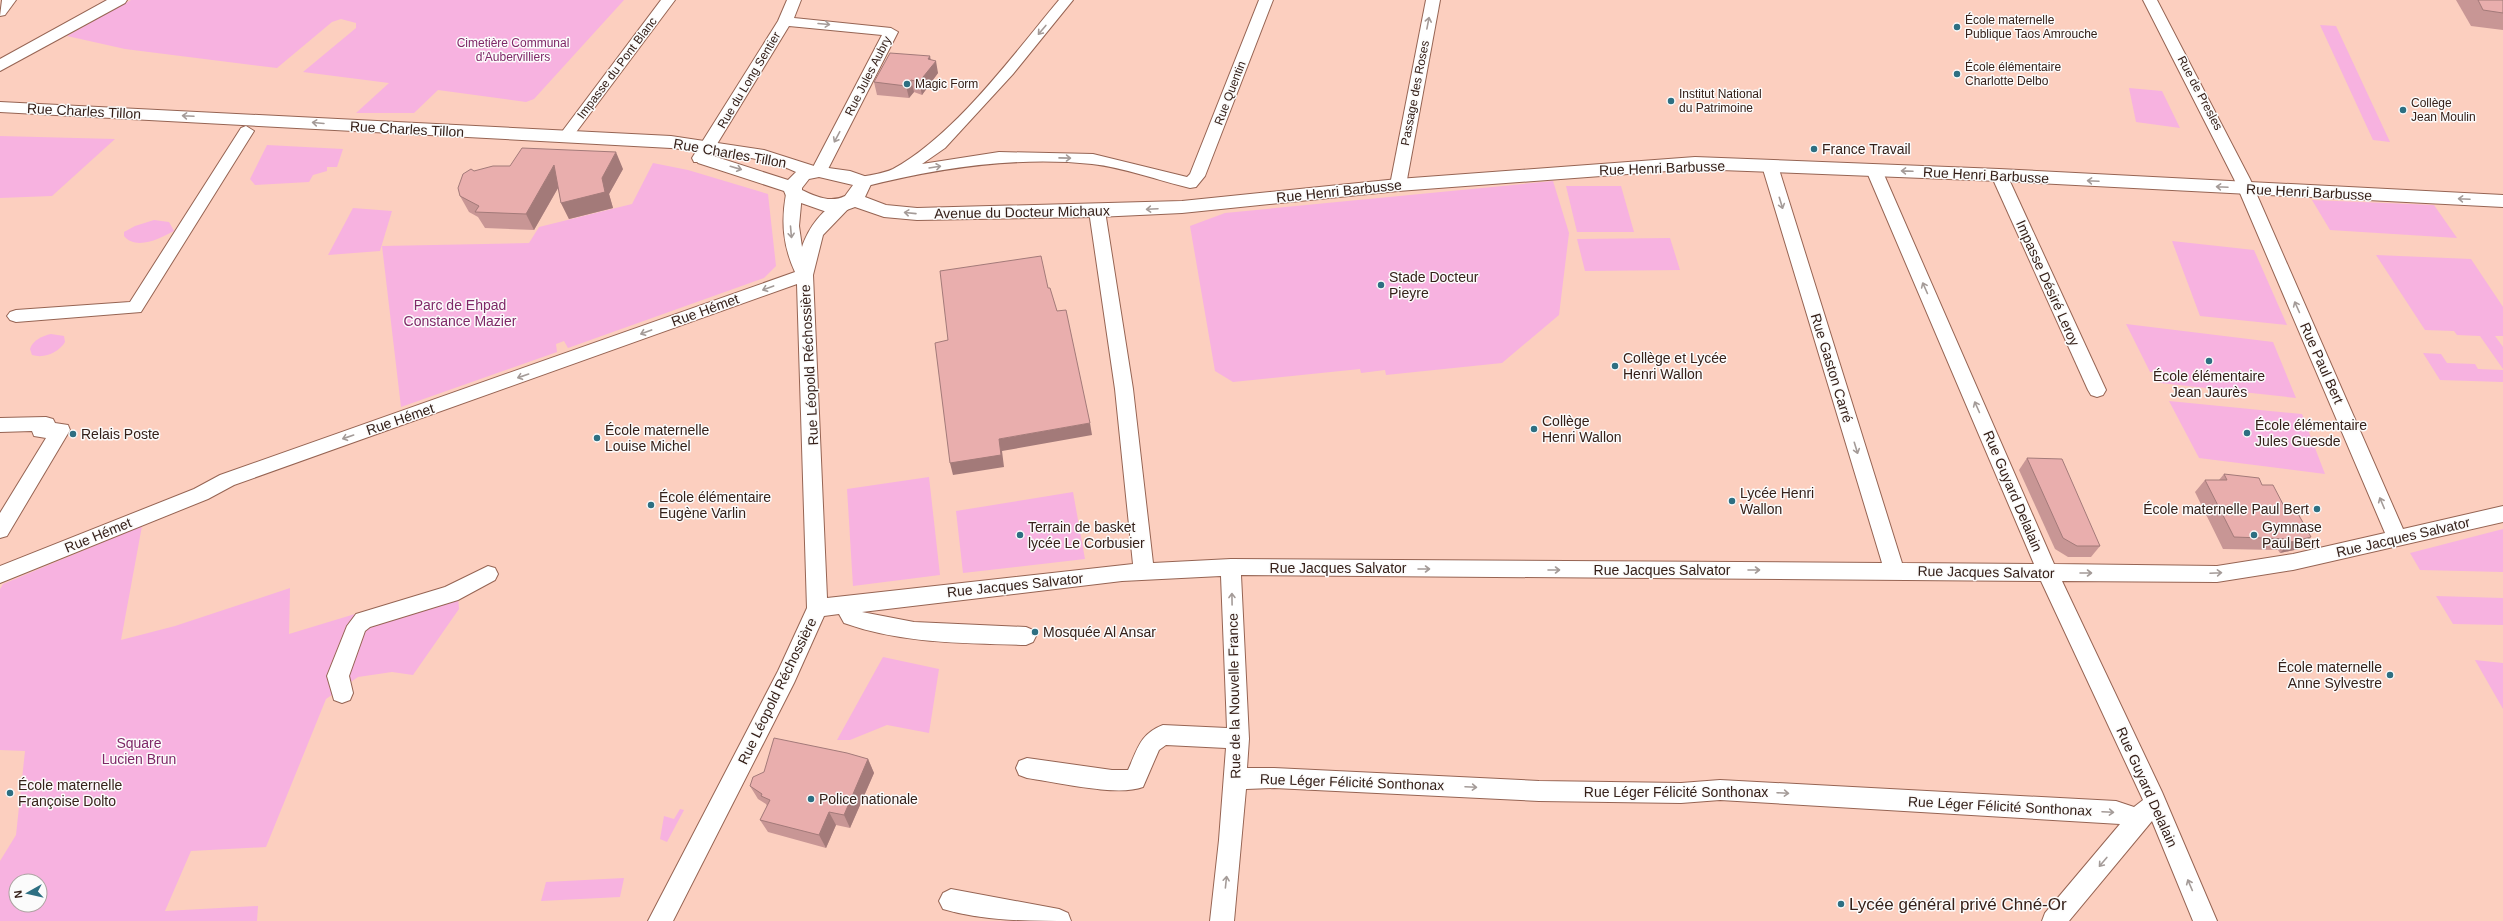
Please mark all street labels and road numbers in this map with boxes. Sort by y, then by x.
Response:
street label: Impasse du Pont Blanc [574,15,660,121]
street label: Rue du Long Sentier [715,29,783,131]
street label: Rue Jules Aubry [842,34,894,118]
street label: Passage des Roses [1398,39,1432,147]
street label: Rue de Presles [2175,53,2225,133]
street label: Rue Quentin [1211,59,1249,127]
street label: Rue Charles Tillon [26,100,142,122]
street label: Rue Charles Tillon [349,118,465,140]
street label: Rue Charles Tillon [672,135,788,171]
street label: Rue Henri Barbusse [1599,158,1725,178]
street label: Rue Henri Barbusse [1923,164,2050,186]
street label: Rue Henri Barbusse [1275,176,1403,206]
street label: Rue Henri Barbusse [2246,181,2373,203]
street label: Avenue du Docteur Michaux [934,202,1110,222]
street label: Impasse Désiré Leroy [2013,218,2083,348]
street label: Rue Léopold Réchossière [797,284,821,446]
street label: Rue Hémet [669,290,741,330]
street label: Rue Gaston Carré [1808,311,1856,425]
street label: Rue Paul Bert [2297,320,2347,406]
street label: Rue Hémet [364,400,436,438]
street label: Rue Guyard Delalain [1980,428,2046,554]
street label: Rue Hémet [62,514,134,556]
street label: Rue Jacques Salvator [2334,514,2472,560]
street label: Rue Jacques Salvator [1270,560,1407,576]
street label: Rue Jacques Salvator [1594,562,1731,578]
street label: Rue Jacques Salvator [1917,563,2055,581]
street label: Rue Jacques Salvator [946,570,1084,600]
street label: Rue de la Nouvelle France [1225,613,1243,779]
street label: Rue Léopold Réchossière [734,615,820,767]
street label: Rue Guyard Delalain [2113,724,2181,850]
street label: Rue Léger Félicité Sonthonax [1260,771,1444,793]
street label: Rue Léger Félicité Sonthonax [1584,784,1768,800]
street label: Rue Léger Félicité Sonthonax [1907,793,2093,819]

